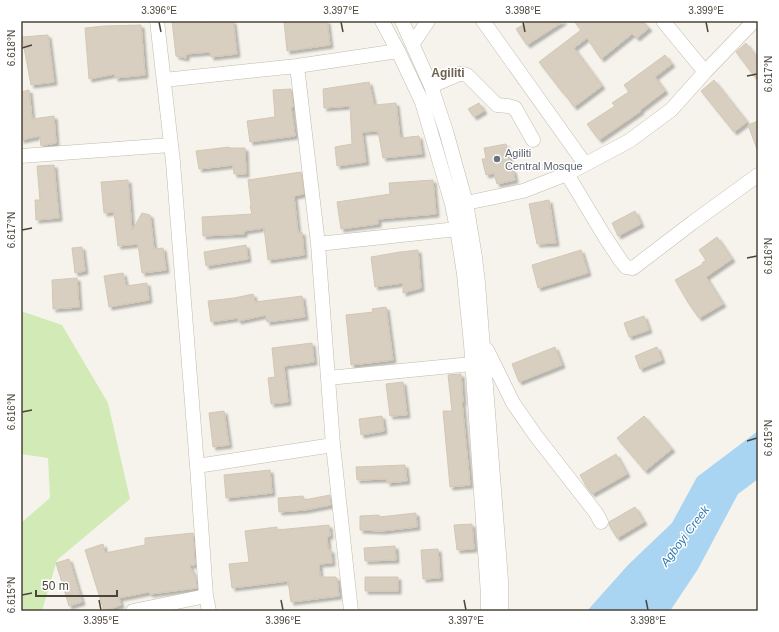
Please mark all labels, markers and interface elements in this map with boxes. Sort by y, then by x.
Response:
text: 3.396°E [141,5,177,16]
text: 3.397°E [323,5,359,16]
text: 3.398°E [505,5,541,16]
text: 3.399°E [688,5,724,16]
text: 6.618°N [6,30,17,66]
text: 6.617°N [763,56,774,92]
district label: Agiliti [431,66,465,80]
place label: Agiliti Central Mosque [505,147,583,172]
marker: Agiliti Central Mosque [492,154,502,164]
text: 6.617°N [6,212,17,248]
text: 6.616°N [763,238,774,274]
text: 6.616°N [6,394,17,430]
text: 6.615°N [763,420,774,456]
water label: Agboyi Creek [657,502,713,570]
scale bar [36,572,117,598]
text: 6.615°N [6,577,17,613]
text: 50 m [42,579,69,593]
text: 3.395°E [83,615,119,626]
text: 3.396°E [265,615,301,626]
text: 3.397°E [448,615,484,626]
text: 3.398°E [630,615,666,626]

